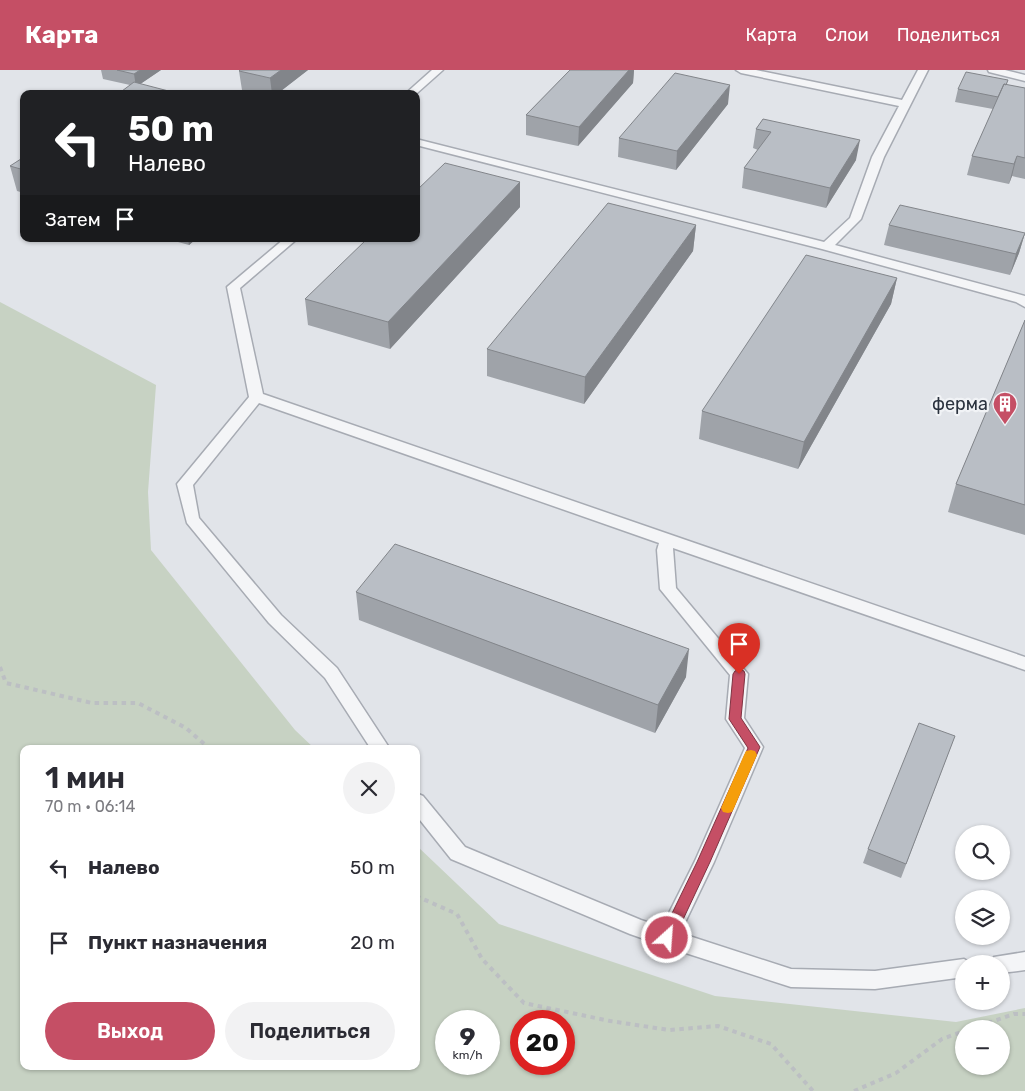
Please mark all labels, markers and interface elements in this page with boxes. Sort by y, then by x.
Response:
text: Карта [25,21,98,49]
text: Карта [746,24,797,46]
text: Слои [825,24,869,46]
text: Поделиться [897,24,1000,46]
text: 50 m [128,108,214,150]
icon: left [45,110,110,175]
text: Налево [128,150,206,177]
icon: arrive [111,205,139,233]
text: Затем [45,208,101,231]
building icon: ферма [992,391,1018,425]
place label: ферма [932,393,988,415]
pin [718,623,760,674]
icon: arrive [725,630,753,658]
text: 1 мин [45,760,125,796]
button: close [343,762,395,814]
text: 70 m · 06:14 [45,797,135,816]
map controls [955,825,1010,1075]
button: search [955,825,1010,880]
icon: left [45,854,73,882]
text: Налево [88,856,160,879]
text: 50 m [350,856,395,879]
button: layers [955,890,1010,945]
position arrow [640,911,692,963]
icon: arrive [45,929,73,957]
text: Пункт назначения [88,931,267,954]
text: 20 m [350,931,395,954]
button: + [955,955,1010,1010]
button: Выход [45,1002,215,1060]
button: Поделиться [225,1002,395,1060]
speed limit sign: 20 [510,1010,575,1075]
button: − [955,1020,1010,1075]
text: 9 [459,1022,476,1051]
text: km/h [453,1048,482,1062]

